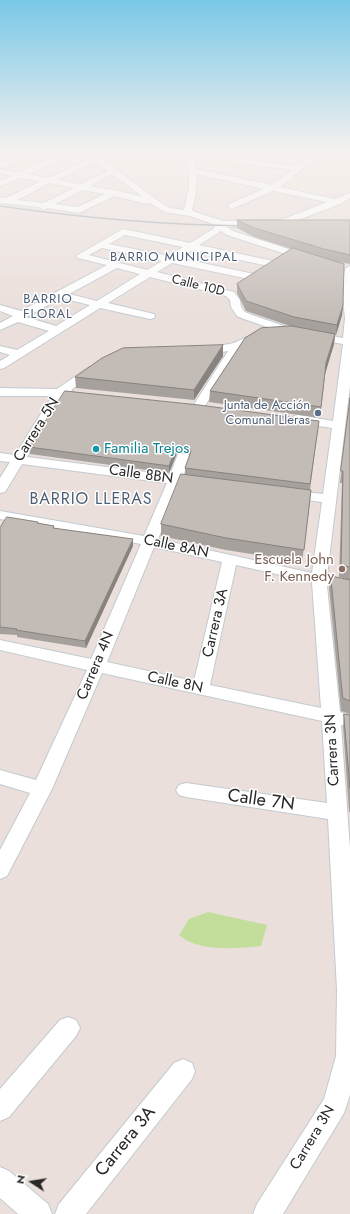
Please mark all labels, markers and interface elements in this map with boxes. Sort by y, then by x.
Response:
district label: BARRIO MUNICIPAL [110,250,238,266]
street label: Calle 10D [170,272,226,300]
district label: BARRIO FLORAL [23,292,73,323]
street label: Carrera 5N [10,395,64,465]
place label: Junta de Acción Comunal Lleras [224,398,310,429]
marker: Junta de Acción Comunal Lleras [313,408,323,418]
place label: Familia Trejos [104,440,189,458]
marker: Familia Trejos [91,444,101,454]
street label: Calle 8BN [108,462,174,488]
district label: BARRIO LLERAS [29,490,153,510]
street label: Calle 8AN [142,531,210,563]
place label: Escuela John F. Kennedy [254,551,334,586]
marker: Escuela John F. Kennedy [337,564,347,574]
street label: Carrera 3A [199,587,233,659]
street label: Carrera 4N [74,629,118,703]
street label: Calle 8N [146,668,204,698]
street label: Carrera 3N [322,714,344,786]
street label: Calle 7N [226,786,296,816]
street label: Carrera 3A [91,1103,161,1181]
street label: Carrera 3N [287,1103,339,1173]
north arrow [12,1162,52,1202]
text: N [12,1174,29,1185]

